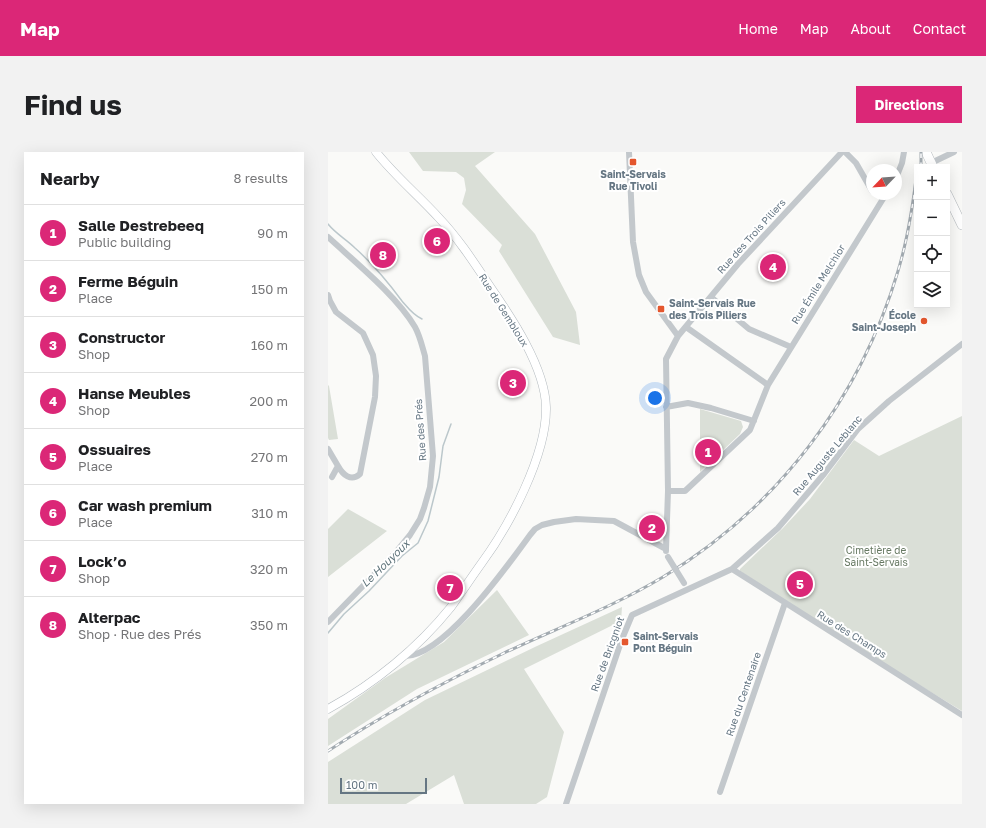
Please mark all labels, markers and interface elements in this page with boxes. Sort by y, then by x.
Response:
text: Map [20,17,60,40]
text: Home [738,20,778,37]
text: Map [800,20,828,37]
text: About [850,20,891,37]
text: Contact [913,20,966,37]
button: Directions [856,86,962,123]
text: Find us [24,88,122,121]
marker: Saint-Servais Rue Tivoli [628,157,638,167]
north arrow [866,164,902,200]
map controls [914,164,950,308]
button: + [914,164,950,200]
text: Nearby [40,168,100,189]
place label: Saint-Servais Rue Tivoli [600,168,666,192]
text: 8 results [234,170,288,186]
street label: Rue des Trois Piliers [714,196,788,276]
button: − [914,200,950,236]
text: Salle Destrebeeq [78,216,204,234]
text: 1 [50,225,56,241]
text: 90 m [257,225,288,241]
pin: 6 [424,226,450,256]
text: Public building [78,234,171,250]
button: locate [914,236,950,272]
pin: 8 [370,240,396,270]
street label: Rue Émile Melchior [789,242,847,326]
pin: 4 [760,252,786,282]
street label: Rue de Gembloux [477,271,532,349]
text: Ferme Béguin [78,272,178,290]
button: layers [914,272,950,308]
text: 2 [49,281,57,297]
text: 150 m [251,281,288,297]
text: Place [78,290,113,306]
place label: Saint-Servais Rue des Trois Piliers [669,297,756,321]
marker: Saint-Servais Rue des Trois Piliers [656,304,666,314]
place label: École Saint-Joseph [852,309,916,333]
marker: École Saint-Joseph [919,316,929,326]
text: Constructor [78,328,165,346]
text: 3 [49,337,57,353]
text: 160 m [251,337,288,353]
text: Shop [78,346,110,362]
pin: 3 [500,368,526,398]
text: Hanse Meubles [78,384,191,402]
your location [645,388,665,408]
text: 4 [49,393,57,409]
text: 200 m [250,393,288,409]
street label: Rue des Prés [412,399,428,461]
text: Shop [78,402,110,418]
street label: Rue Auguste Leblanc [790,412,865,498]
pin: 1 [695,437,721,467]
text: Ossuaires [78,440,151,458]
text: 5 [49,449,57,465]
text: 270 m [251,449,288,465]
text: Place [78,458,113,474]
text: Car wash premium [78,496,212,514]
text: 6 [49,505,57,521]
text: 310 m [251,505,288,521]
pin: 2 [639,513,665,543]
text: Place [78,514,113,530]
water label: Le Houyoux [358,535,414,590]
park label: Cimetière de Saint-Servais [844,544,908,568]
text: Lock’o [78,552,127,570]
text: 7 [49,561,57,577]
text: 320 m [250,561,288,577]
pin: 5 [787,569,813,599]
text: Shop [78,570,110,586]
pin: 7 [437,573,463,603]
text: Alterpac [78,608,140,626]
street label: Rue des Champs [815,608,889,660]
street label: Rue de Bricgniot [588,615,626,693]
text: 8 [49,617,57,633]
text: 350 m [250,617,288,633]
text: Shop · Rue des Prés [78,626,201,642]
place label: Saint-Servais Pont Béguin [633,630,699,654]
marker: Saint-Servais Pont Béguin [620,637,630,647]
street label: Rue du Centenaire [723,650,763,738]
scale bar [340,776,427,795]
text: 100 m [346,778,377,791]

